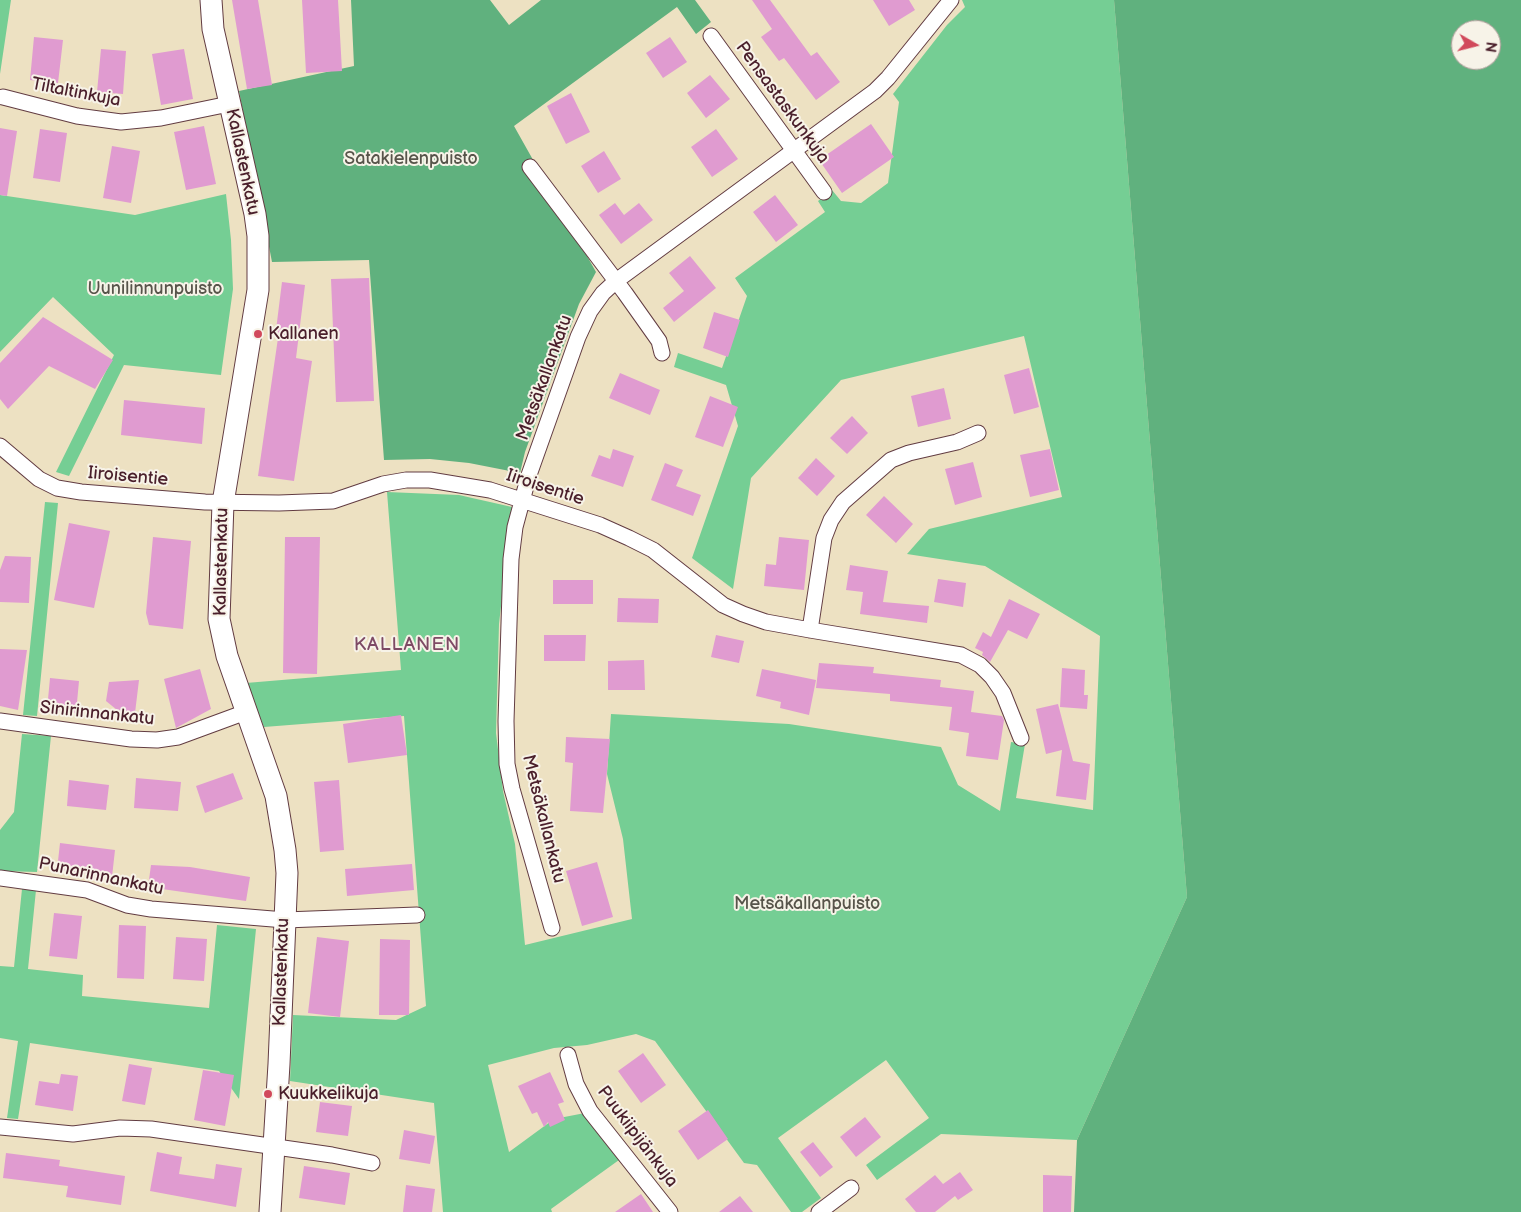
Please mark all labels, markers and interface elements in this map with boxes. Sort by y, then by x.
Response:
north arrow [1451,20,1501,70]
street label: Pensastaskunkuja [730,38,834,168]
text: N [1481,41,1500,53]
street label: Tiltaltinkuja [29,74,123,112]
street label: Kallastenkatu [220,107,264,217]
park label: Satakielenpuisto [344,148,478,170]
park label: Uunilinnunpuisto [88,278,222,300]
street label: Metsäkallankatu [512,312,578,444]
place label: Kallanen [268,323,339,345]
marker: Kallanen [252,328,264,340]
street label: Iiroisentie [87,463,169,491]
street label: Iiroisentie [503,465,587,511]
street label: Kallastenkatu [210,508,234,616]
district label: KALLANEN [353,634,461,656]
street label: Sinirinnankatu [39,697,155,731]
street label: Metsäkallankatu [517,752,569,886]
street label: Punarinnankatu [37,853,165,901]
park label: Metsäkallanpuisto [734,893,880,915]
street label: Kallastenkatu [269,917,295,1027]
street label: Puukiipijänkuja [592,1082,682,1192]
place label: Kuukkelikuja [278,1083,379,1105]
marker: Kuukkelikuja [262,1088,274,1100]

